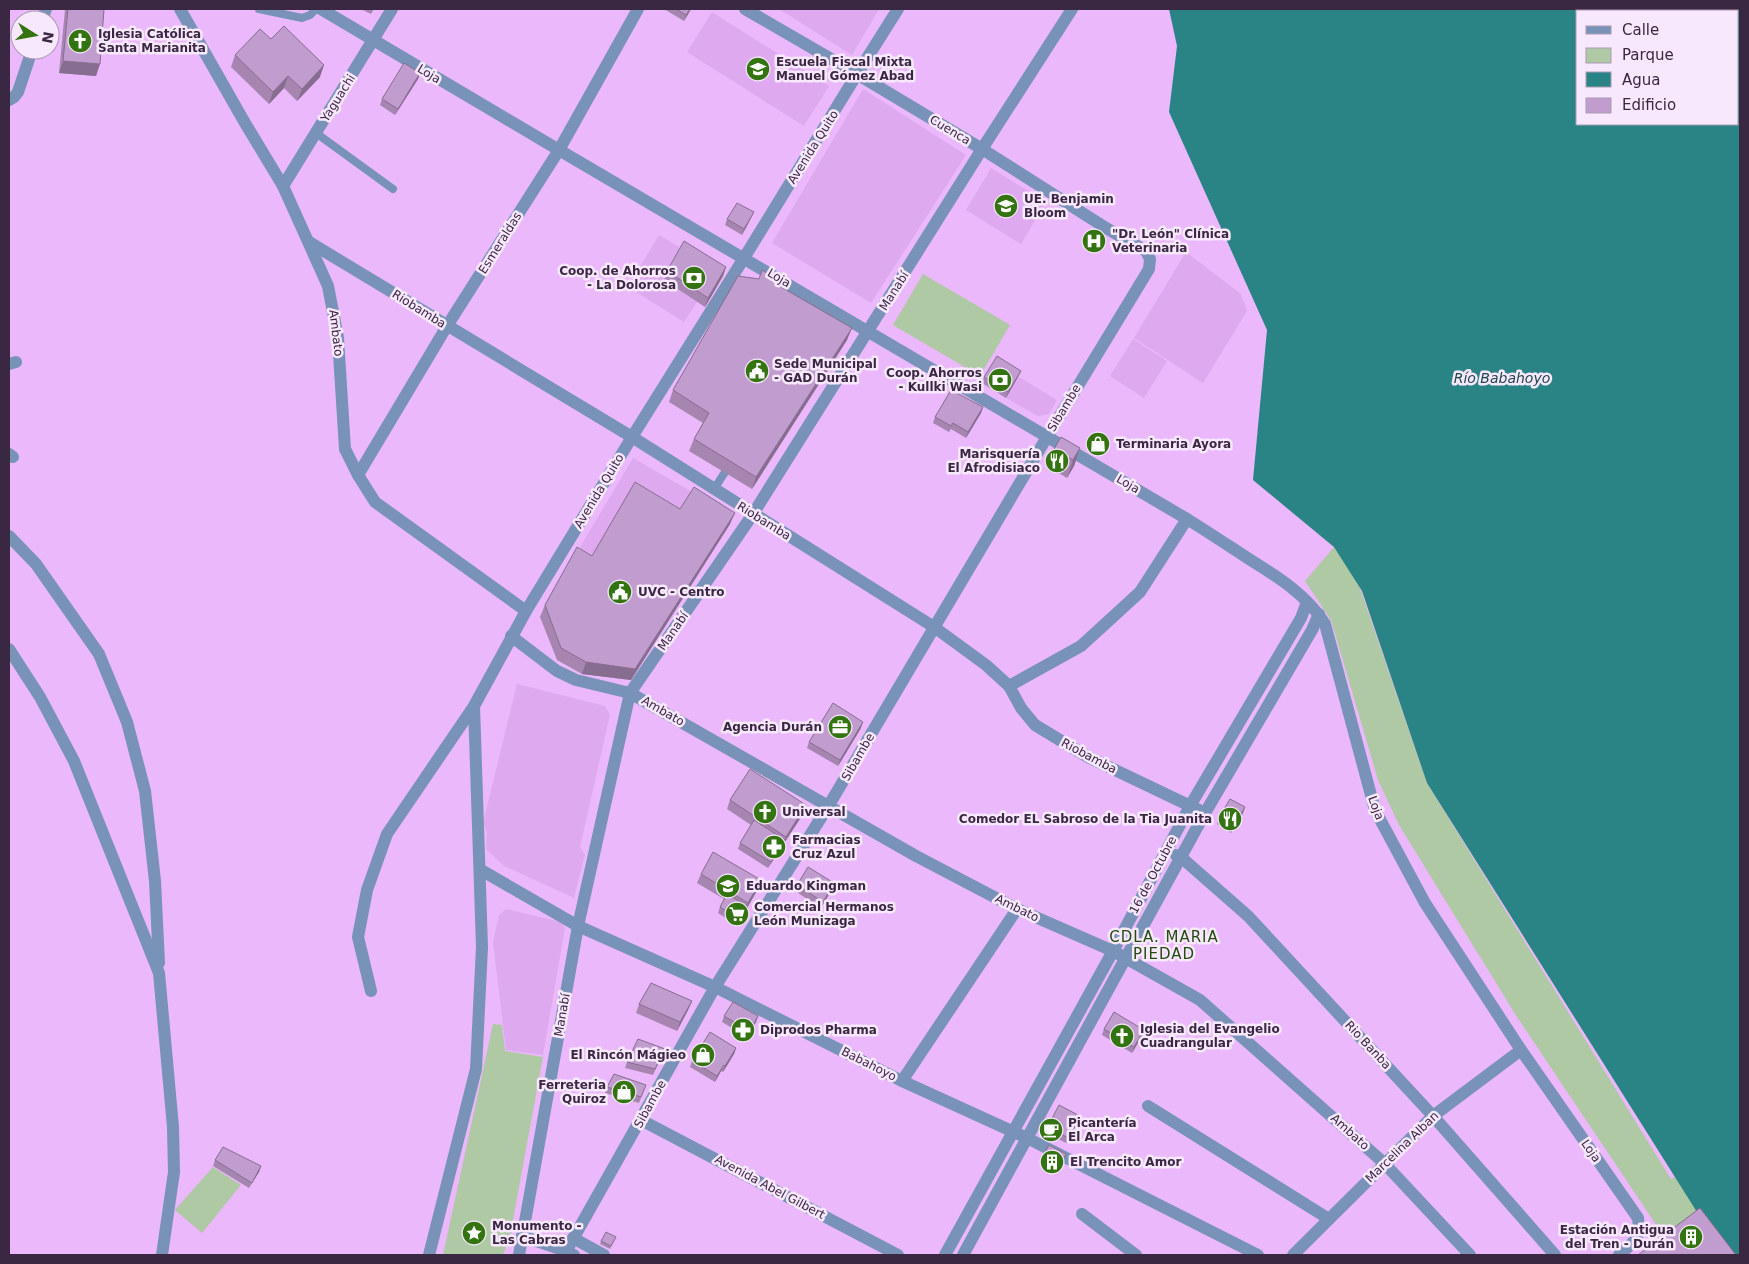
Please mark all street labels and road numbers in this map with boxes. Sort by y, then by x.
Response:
street label: Loja [415,62,443,86]
street label: Yaguachi [317,72,358,125]
street label: Avenida Quito [785,108,841,186]
street label: Cuenca [927,112,973,148]
street label: Esmeraldas [476,210,524,276]
street label: Loja [765,266,793,290]
street label: Manabí [877,268,912,313]
street label: Riobamba [390,287,448,331]
street label: Ambato [326,309,346,357]
street label: Sibambe [1044,382,1084,434]
street label: Avenida Quito [571,451,627,531]
street label: Loja [1114,472,1142,496]
street label: Riobamba [735,499,793,543]
street label: Manabí [655,609,692,653]
street label: Ambato [639,693,687,729]
street label: Sibambe [839,731,877,783]
street label: Riobamba [1059,736,1119,776]
street label: Loja [1365,794,1387,822]
street label: 16 de Octubre [1127,834,1179,916]
street label: Ambato [993,891,1041,925]
street label: Manabí [551,992,573,1038]
street label: Rio Banba [1342,1018,1394,1072]
street label: Babahoyo [839,1044,899,1084]
street label: Sibambe [631,1078,669,1130]
street label: Marcelina Alban [1363,1109,1441,1185]
street label: Ambato [1328,1111,1372,1153]
street label: Loja [1578,1137,1604,1165]
street label: Avenida Abel Gilbert [713,1152,828,1222]

